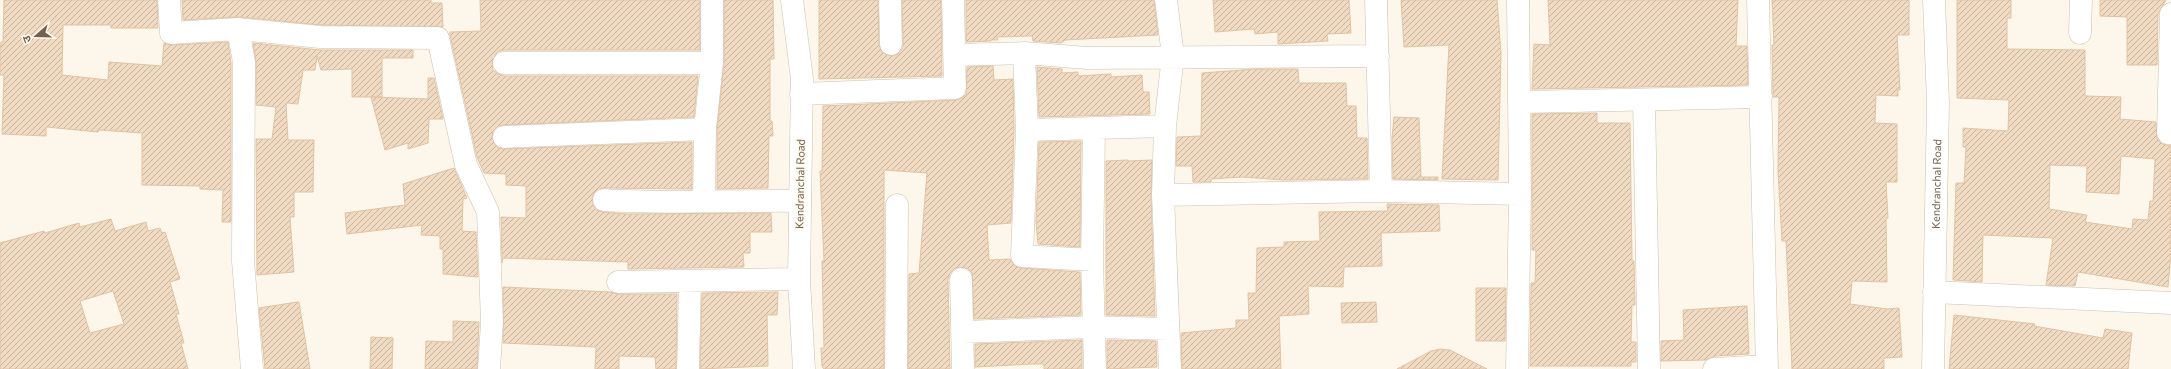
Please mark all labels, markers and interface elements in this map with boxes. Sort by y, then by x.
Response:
north arrow [16,16,56,56]
text: उ [19,34,33,45]
street label: Kendranchal Road [792,139,807,229]
street label: Kendranchal Road [1929,139,1943,229]

